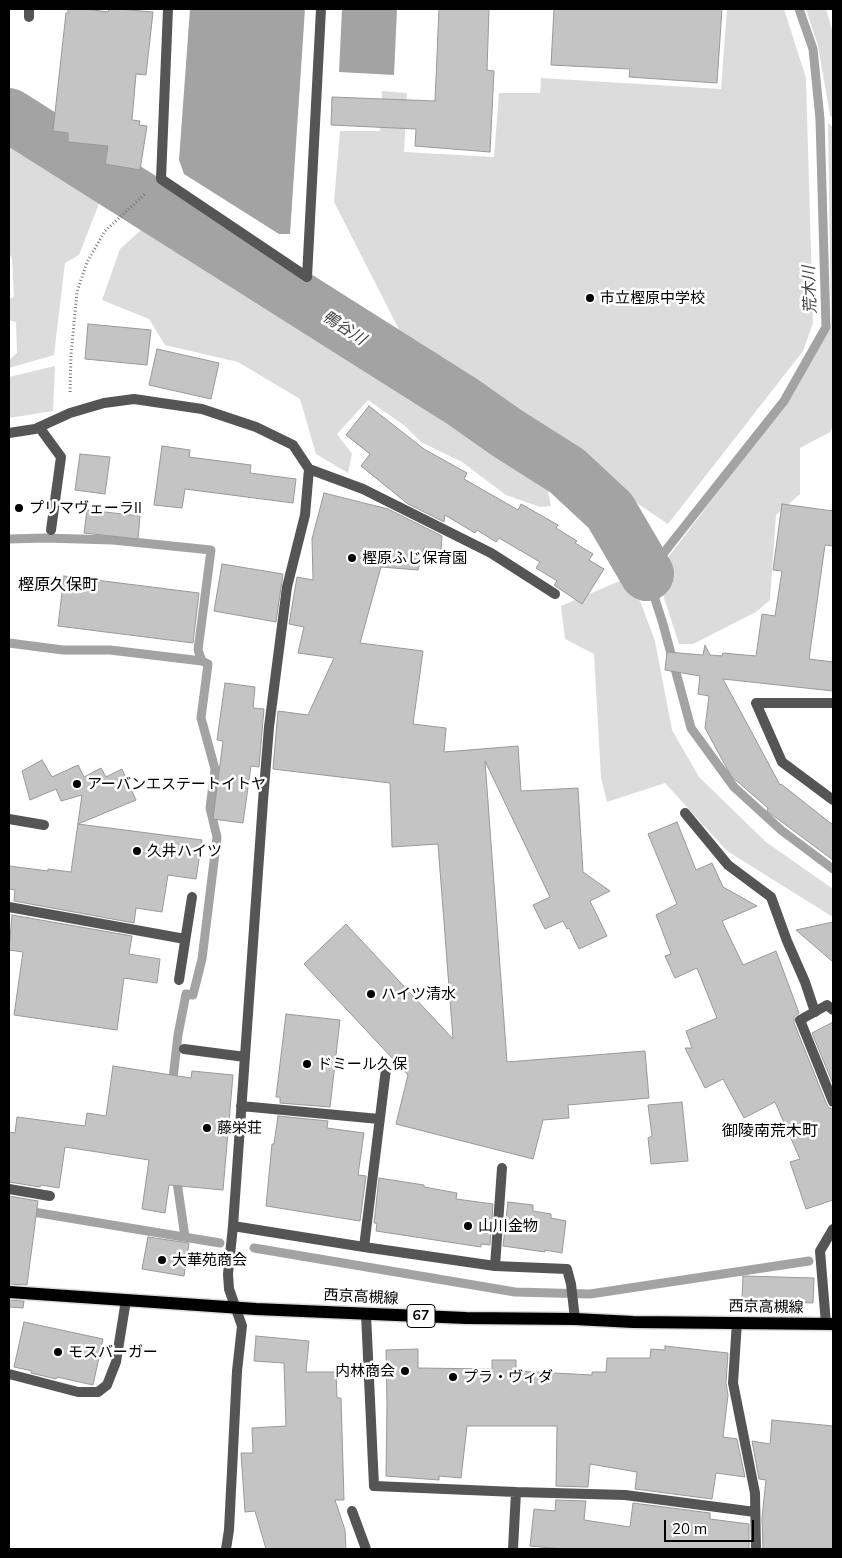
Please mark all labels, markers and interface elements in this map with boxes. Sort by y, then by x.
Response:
water label: 荒木川 [800,266,820,314]
place label: 市立樫原中学校 [600,289,705,307]
marker: 市立樫原中学校 [584,292,596,304]
water label: 鴨谷川 [319,307,369,349]
place label: プリマヴェーラII [29,499,142,517]
marker: プリマヴェーラII [13,502,25,514]
place label: 樫原ふじ保育園 [362,549,467,567]
marker: 樫原ふじ保育園 [346,552,358,564]
district label: 樫原久保町 [18,575,98,595]
place label: アーバンエステートイトヤ [87,775,266,793]
marker: アーバンエステートイトヤ [71,778,83,790]
place label: 久井ハイツ [147,842,222,860]
marker: 久井ハイツ [131,845,143,857]
place label: ハイツ清水 [381,985,456,1003]
marker: ハイツ清水 [365,988,377,1000]
place label: ドミール久保 [317,1055,407,1073]
marker: ドミール久保 [301,1058,313,1070]
place label: 藤栄荘 [217,1119,262,1137]
district label: 御陵南荒木町 [722,1121,818,1141]
marker: 藤栄荘 [201,1122,213,1134]
place label: 山川金物 [478,1217,538,1235]
marker: 山川金物 [462,1220,474,1232]
place label: 大華苑商会 [172,1251,247,1269]
marker: 大華苑商会 [156,1254,168,1266]
street label: 西京高槻線 [323,1286,399,1308]
street label: 西京高槻線 [728,1297,804,1317]
road number: 67 [407,1304,435,1328]
place label: モスバーガー [68,1343,158,1361]
marker: モスバーガー [52,1346,64,1358]
place label: 内林商会 [335,1362,395,1380]
marker: 内林商会 [399,1365,411,1377]
place label: プラ・ヴィダ [463,1368,553,1386]
marker: プラ・ヴィダ [447,1371,459,1383]
scale bar [667,1510,757,1542]
text: 20 m [672,1519,707,1538]

